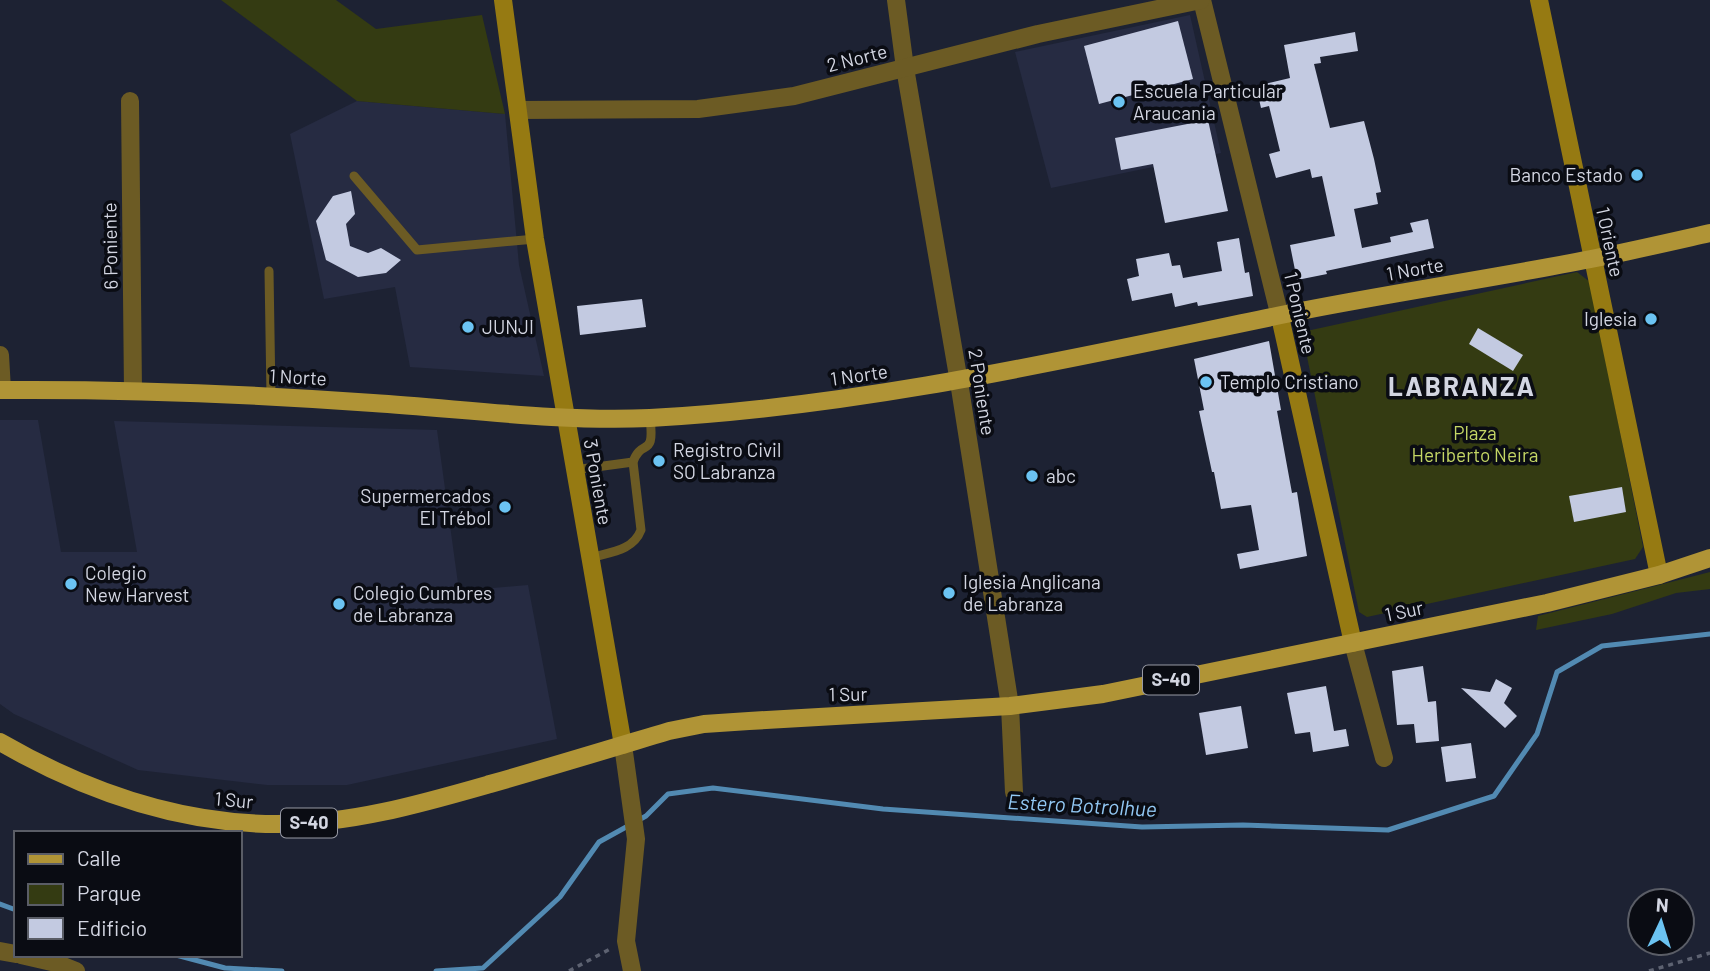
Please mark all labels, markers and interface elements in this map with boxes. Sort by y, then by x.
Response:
street label: 2 Norte [824,39,889,76]
place label: Escuela Particular Araucania [1133,79,1283,124]
marker: Escuela Particular Araucania [1111,94,1127,110]
place label: Banco Estado [1509,163,1623,186]
marker: Banco Estado [1629,167,1645,183]
street label: 6 Poniente [97,202,122,290]
street label: 1 Oriente [1592,205,1629,279]
street label: 1 Norte [1385,252,1445,285]
street label: 1 Poniente [1280,269,1321,356]
place label: Iglesia [1584,307,1637,330]
marker: Iglesia [1643,311,1659,327]
place label: JUNJI [482,315,534,338]
marker: JUNJI [460,319,476,335]
street label: 2 Poniente [964,347,1001,437]
street label: 1 Norte [829,359,889,390]
street label: 1 Norte [269,364,327,389]
place label: Templo Cristiano [1220,370,1359,393]
district label: LABRANZA [1388,370,1536,401]
marker: Templo Cristiano [1198,374,1214,390]
park label: Plaza Heriberto Neira [1411,421,1539,466]
street label: 3 Poniente [580,437,617,527]
place label: Registro Civil SO Labranza [673,438,781,483]
marker: Registro Civil SO Labranza [651,453,667,469]
place label: abc [1046,464,1076,487]
marker: abc [1024,468,1040,484]
place label: Supermercados El Trébol [360,484,491,529]
marker: Supermercados El Trébol [497,499,513,515]
place label: Colegio New Harvest [85,561,190,606]
place label: Iglesia Anglicana de Labranza [963,570,1101,615]
marker: Colegio New Harvest [63,576,79,592]
place label: Colegio Cumbres de Labranza [353,581,492,626]
marker: Iglesia Anglicana de Labranza [941,585,957,601]
street label: 1 Sur [1383,595,1425,626]
marker: Colegio Cumbres de Labranza [331,596,347,612]
road number: S-40 [1143,666,1199,694]
street label: 1 Sur [828,682,868,705]
street label: 1 Sur [214,786,254,813]
water label: Estero Botrolhue [1007,788,1157,821]
road number: S-40 [281,808,337,838]
legend [14,831,242,957]
text: Calle [77,845,121,870]
text: Parque [77,880,142,905]
north arrow [1626,887,1696,957]
text: N [1655,893,1669,916]
text: Edificio [77,915,147,940]

